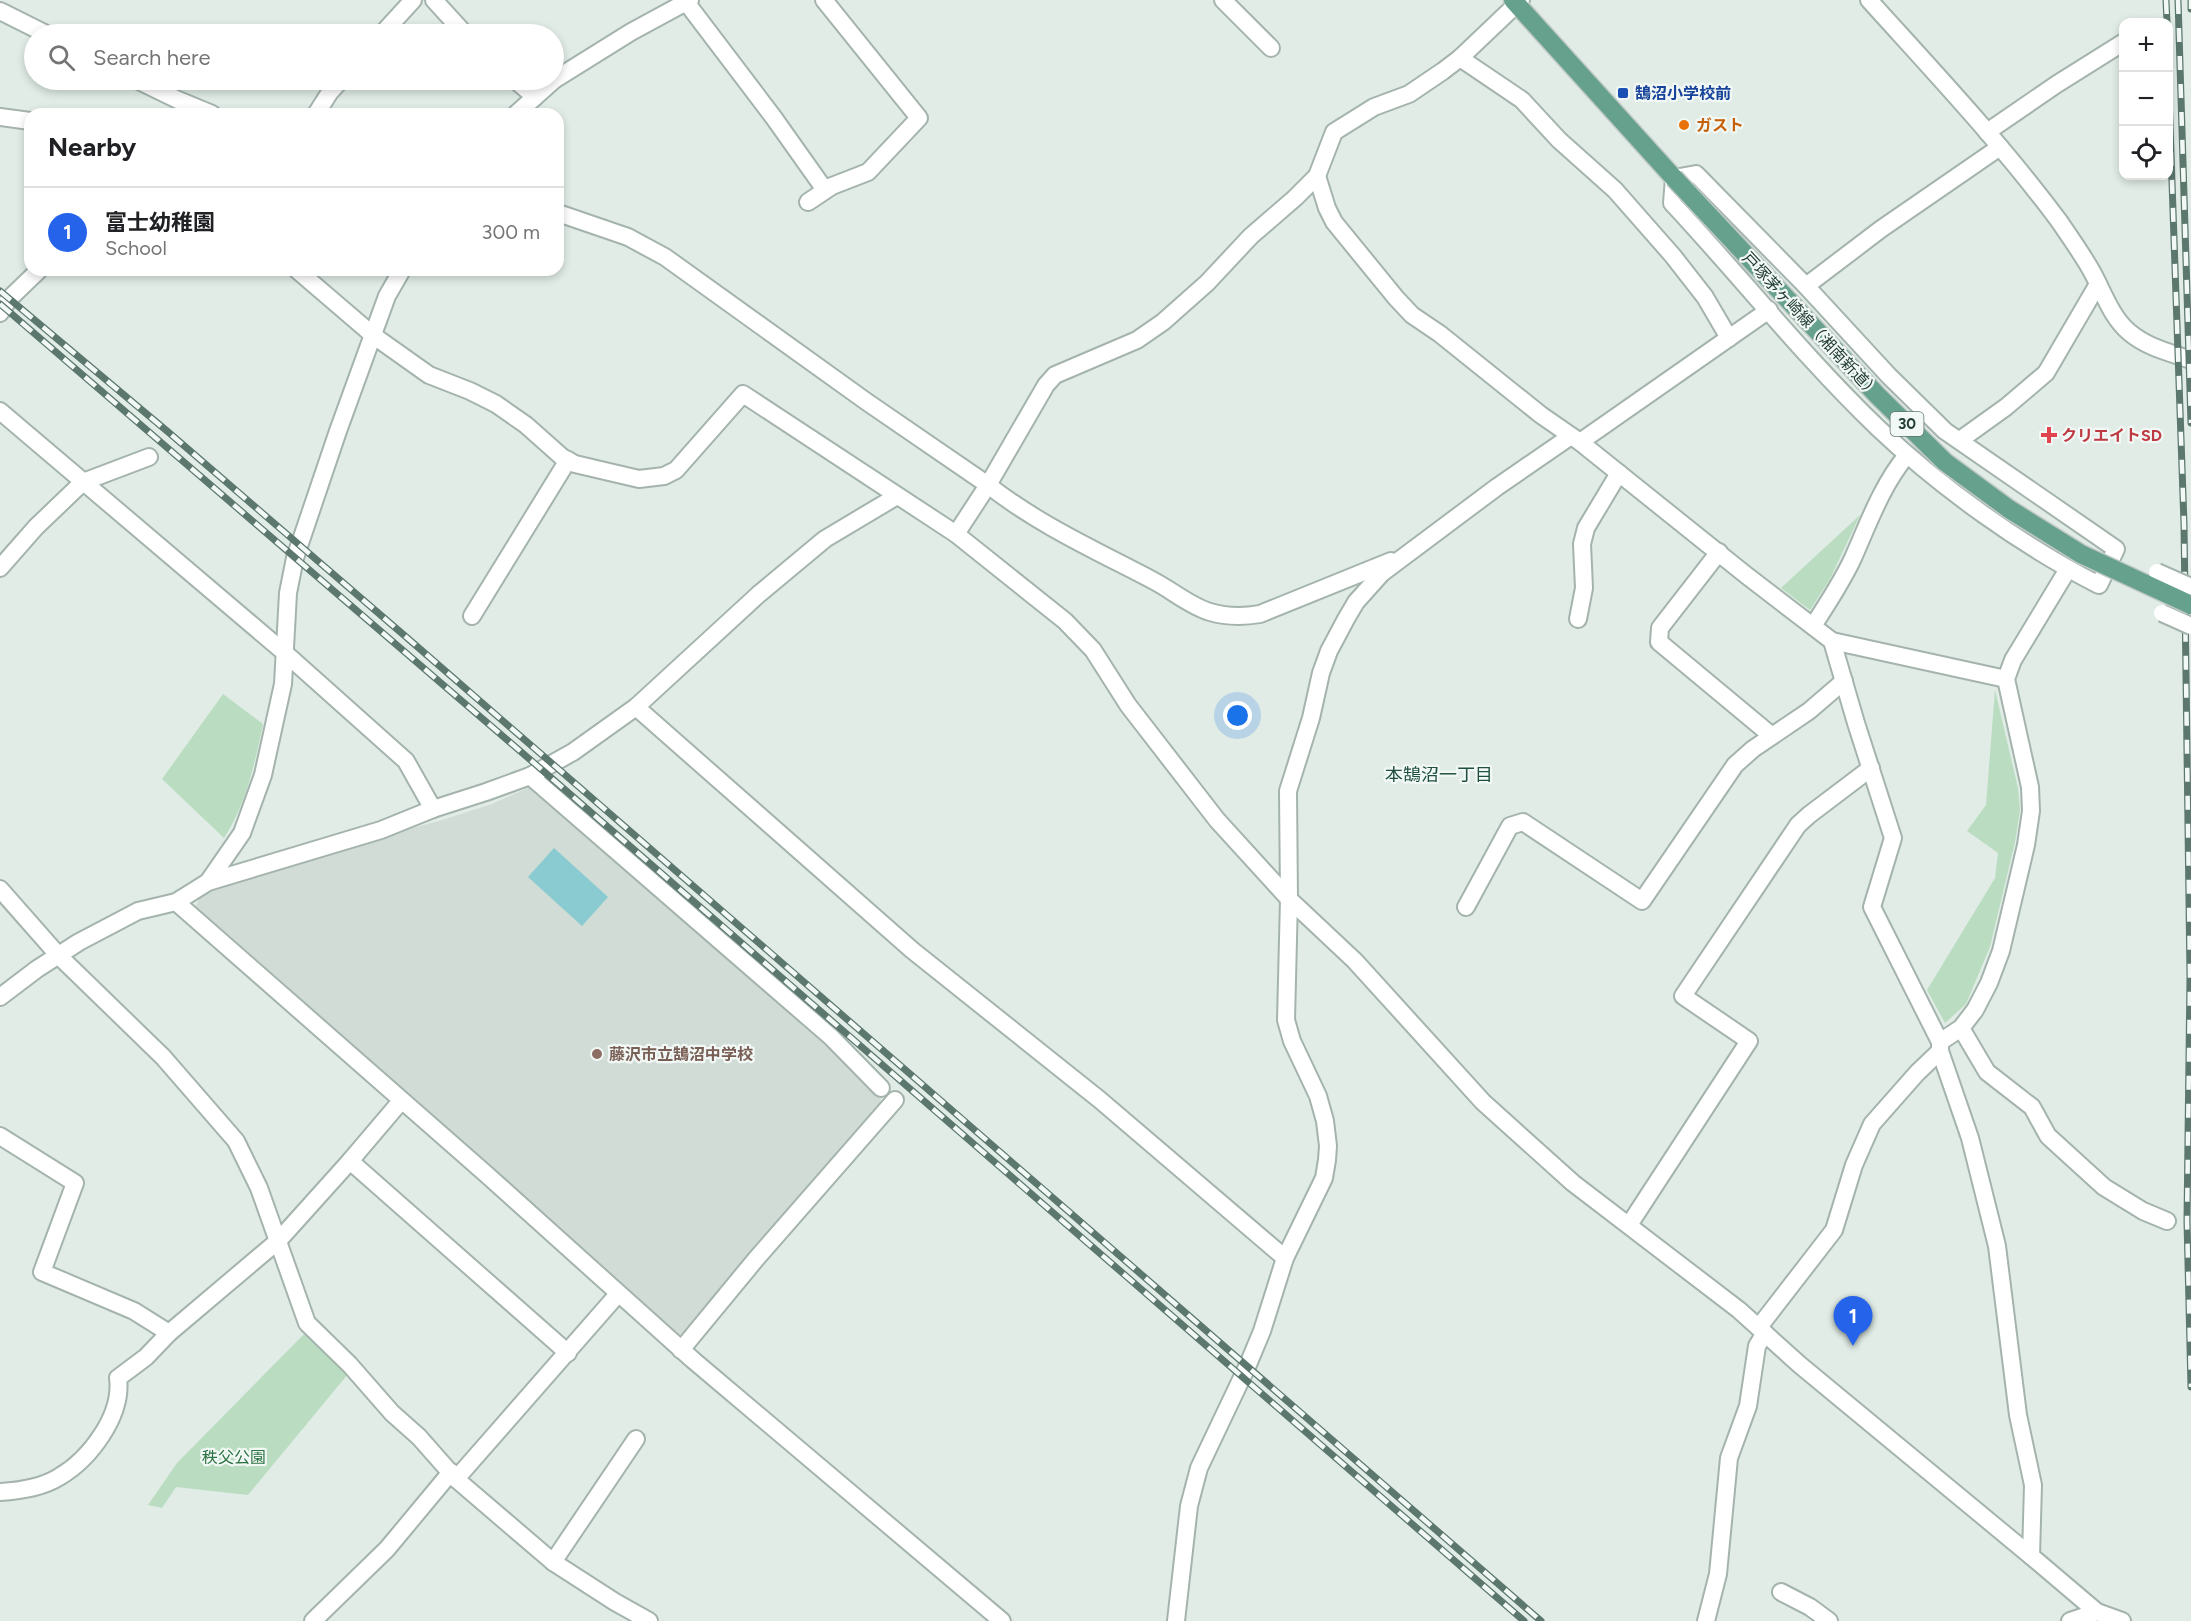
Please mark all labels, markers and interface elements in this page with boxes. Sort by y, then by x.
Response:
map controls [2119,18,2173,180]
button: + [2119,18,2173,72]
search box [24,24,564,90]
icon: search [45,41,78,74]
text: Search here [93,44,211,71]
button: − [2119,72,2173,126]
place label: 鵠沼小学校前 [1635,84,1731,103]
marker: 鵠沼小学校前 [1616,86,1630,100]
place label: ガスト [1696,116,1744,135]
marker: ガスト [1677,118,1691,132]
button: locate [2119,126,2173,180]
text: Nearby [48,131,136,163]
text: 富士幼稚園 [105,209,215,236]
text: 1 [63,220,72,244]
text: 300 m [482,220,540,244]
text: School [105,236,167,260]
street label: 戸塚茅ヶ崎線（湘南新道） [1739,248,1883,402]
road number: 30 [1890,412,1924,436]
place label: クリエイトSD [2061,426,2162,445]
marker: クリエイトSD [2042,428,2056,442]
your location [1223,701,1252,730]
district label: 本鵠沼一丁目 [1385,764,1493,786]
place label: 藤沢市立鵠沼中学校 [609,1045,753,1064]
marker: 藤沢市立鵠沼中学校 [590,1047,604,1061]
pin: 1 [1834,1296,1872,1346]
park label: 秩父公園 [202,1448,266,1467]

